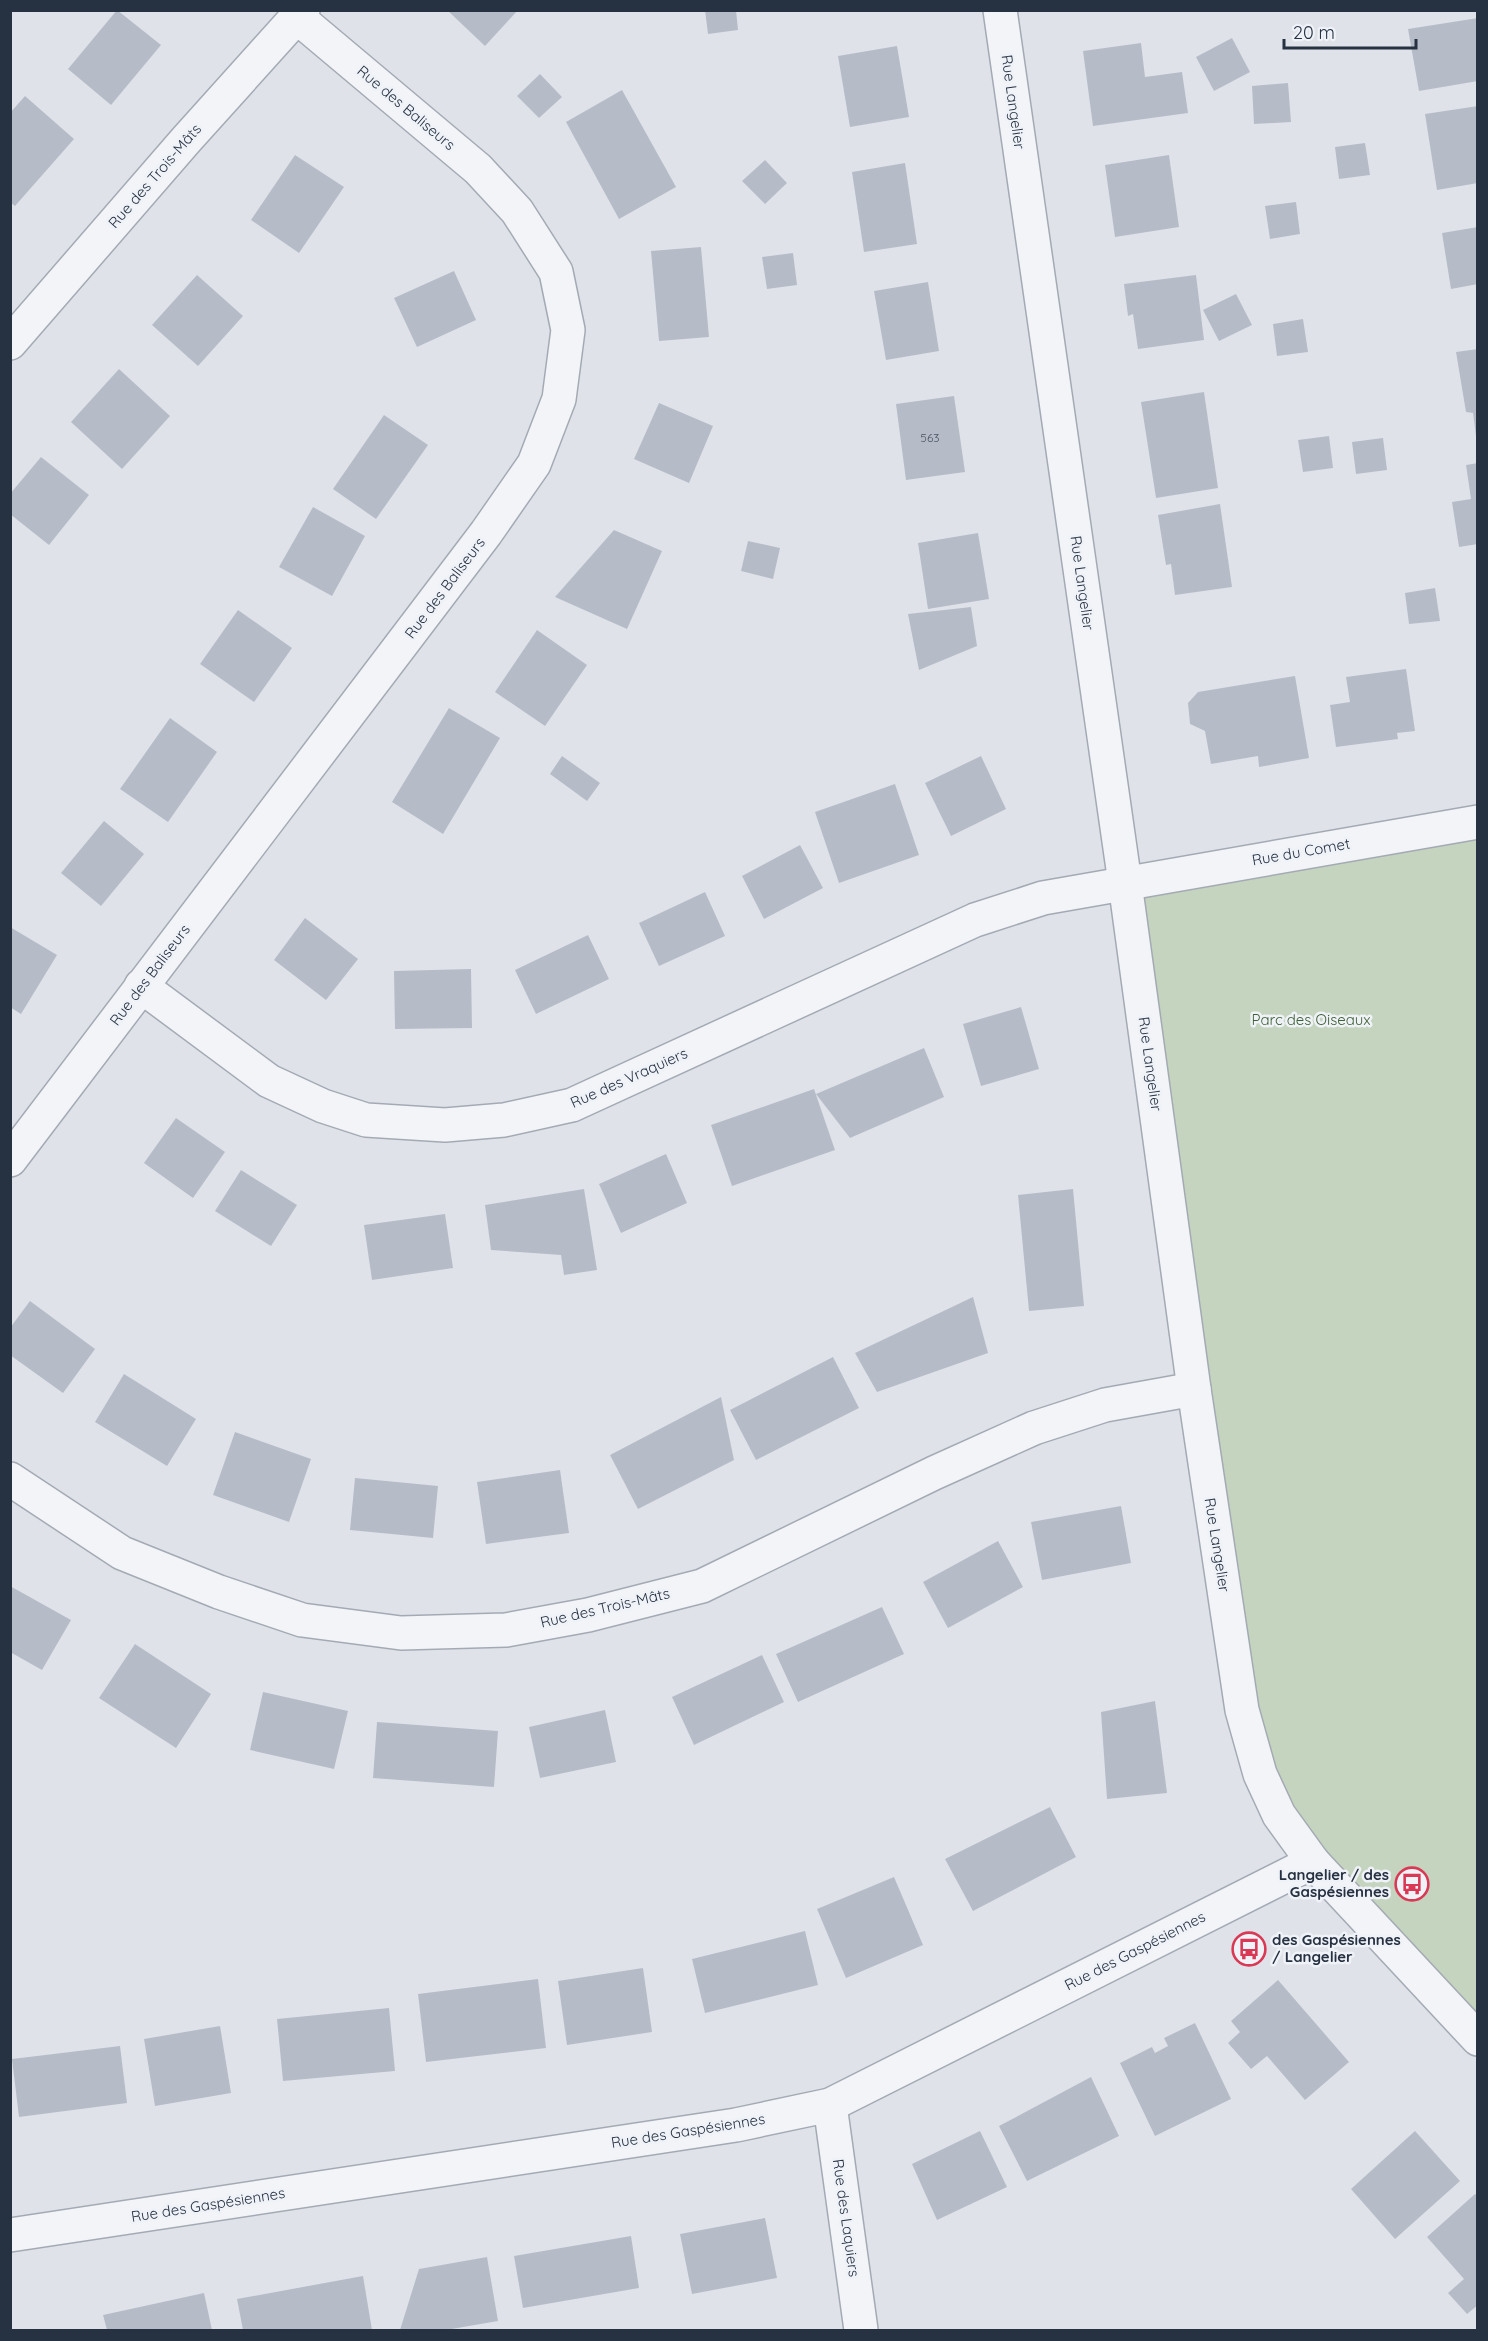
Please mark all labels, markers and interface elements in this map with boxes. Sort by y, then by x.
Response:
scale bar [1284,12,1416,50]
text: 20 m [1293,21,1335,44]
street label: Rue Langelier [997,53,1030,151]
street label: Rue des Baliseurs [353,61,459,154]
street label: Rue des Trois-Mâts [104,119,205,232]
house number: 563 [920,430,940,445]
street label: Rue des Baliseurs [400,533,489,642]
street label: Rue Langelier [1066,534,1099,632]
street label: Rue du Comet [1250,834,1351,869]
street label: Rue des Baliseurs [105,920,194,1029]
park label: Parc des Oiseaux [1252,1010,1370,1029]
street label: Rue Langelier [1134,1015,1167,1113]
street label: Rue des Vraquiers [567,1043,690,1112]
street label: Rue Langelier [1201,1496,1234,1594]
street label: Rue des Trois-Mâts [538,1583,672,1632]
place label: Langelier / des Gaspésiennes [1279,1865,1389,1901]
bus stop icon: Langelier / des Gaspésiennes [1394,1866,1430,1902]
street label: Rue des Gaspésiennes [1061,1907,1208,1994]
place label: des Gaspésiennes / Langelier [1272,1930,1401,1966]
bus stop icon: des Gaspésiennes / Langelier [1231,1931,1267,1967]
street label: Rue des Gaspésiennes [610,2109,766,2152]
street label: Rue des Laquiers [829,2158,864,2278]
street label: Rue des Gaspésiennes [130,2183,286,2226]

